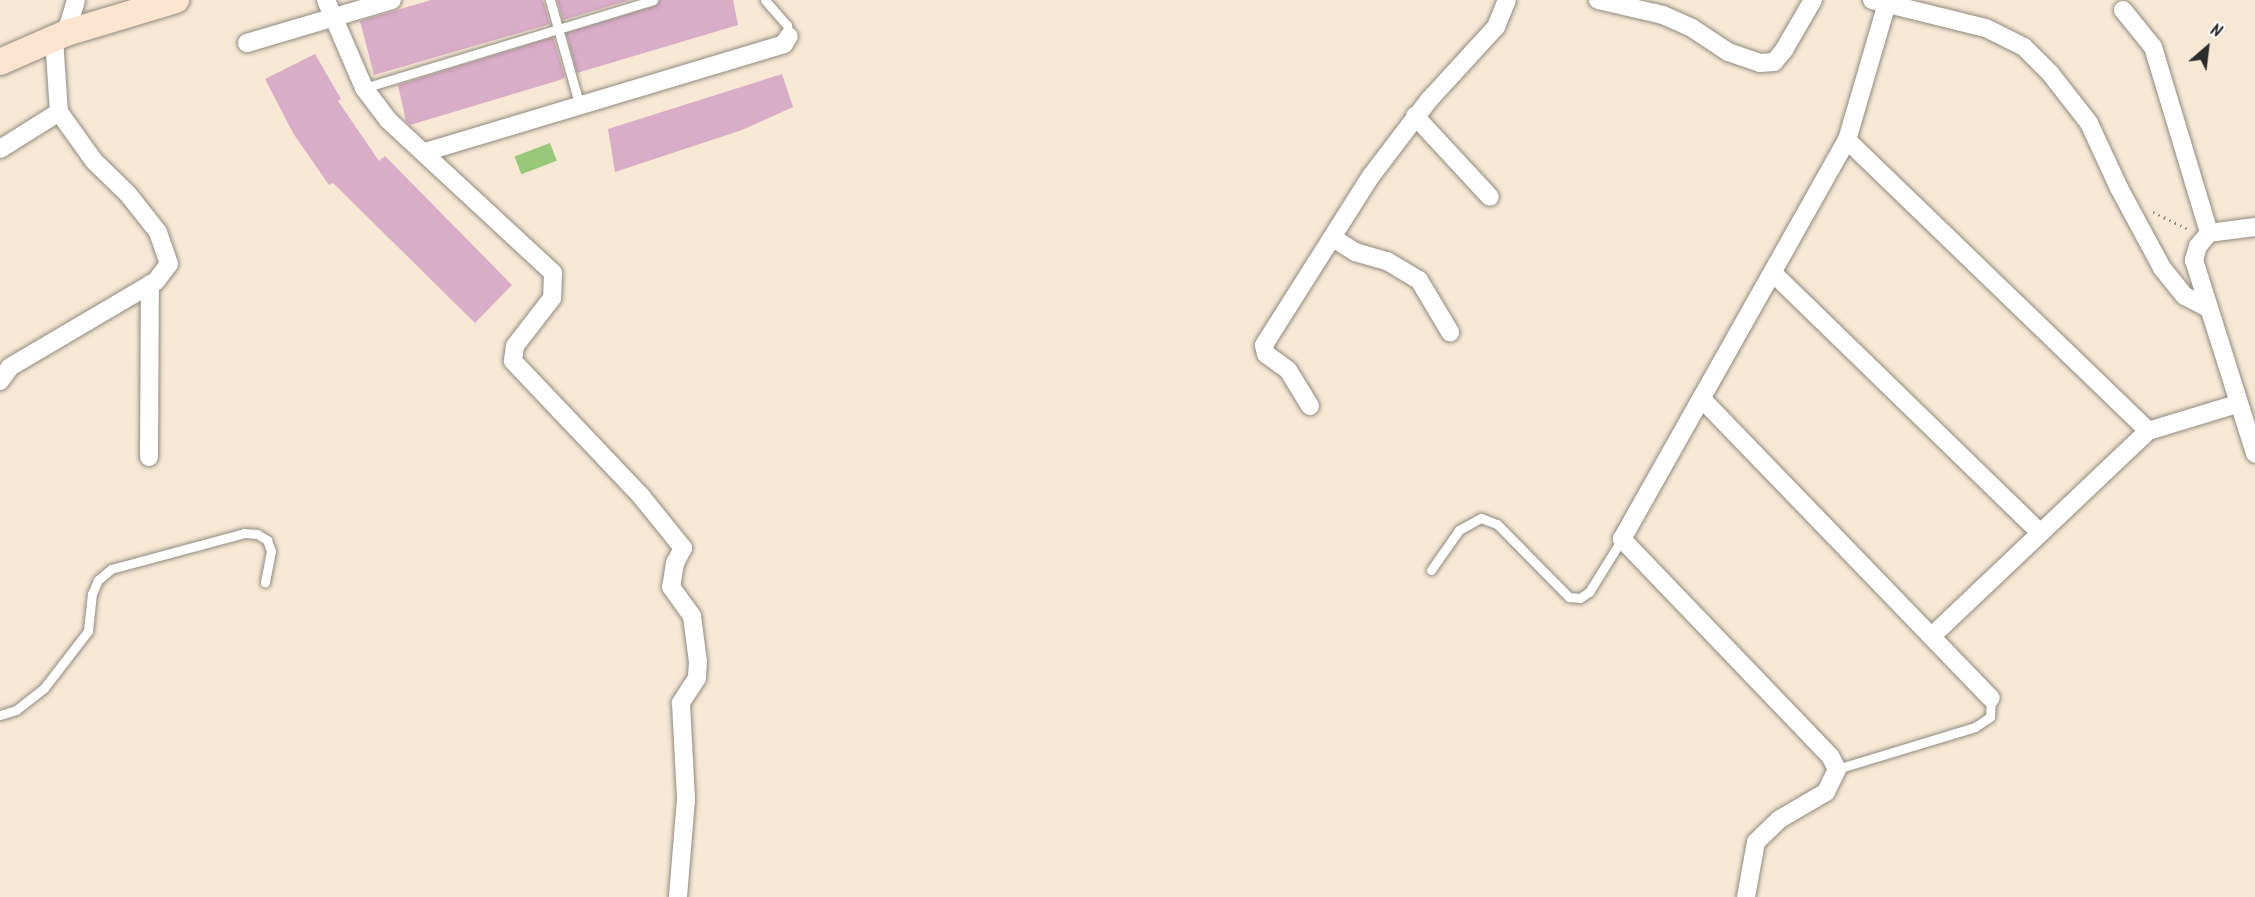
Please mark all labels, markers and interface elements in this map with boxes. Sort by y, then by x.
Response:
north arrow [2177,18,2237,78]
text: N [2205,18,2226,45]

